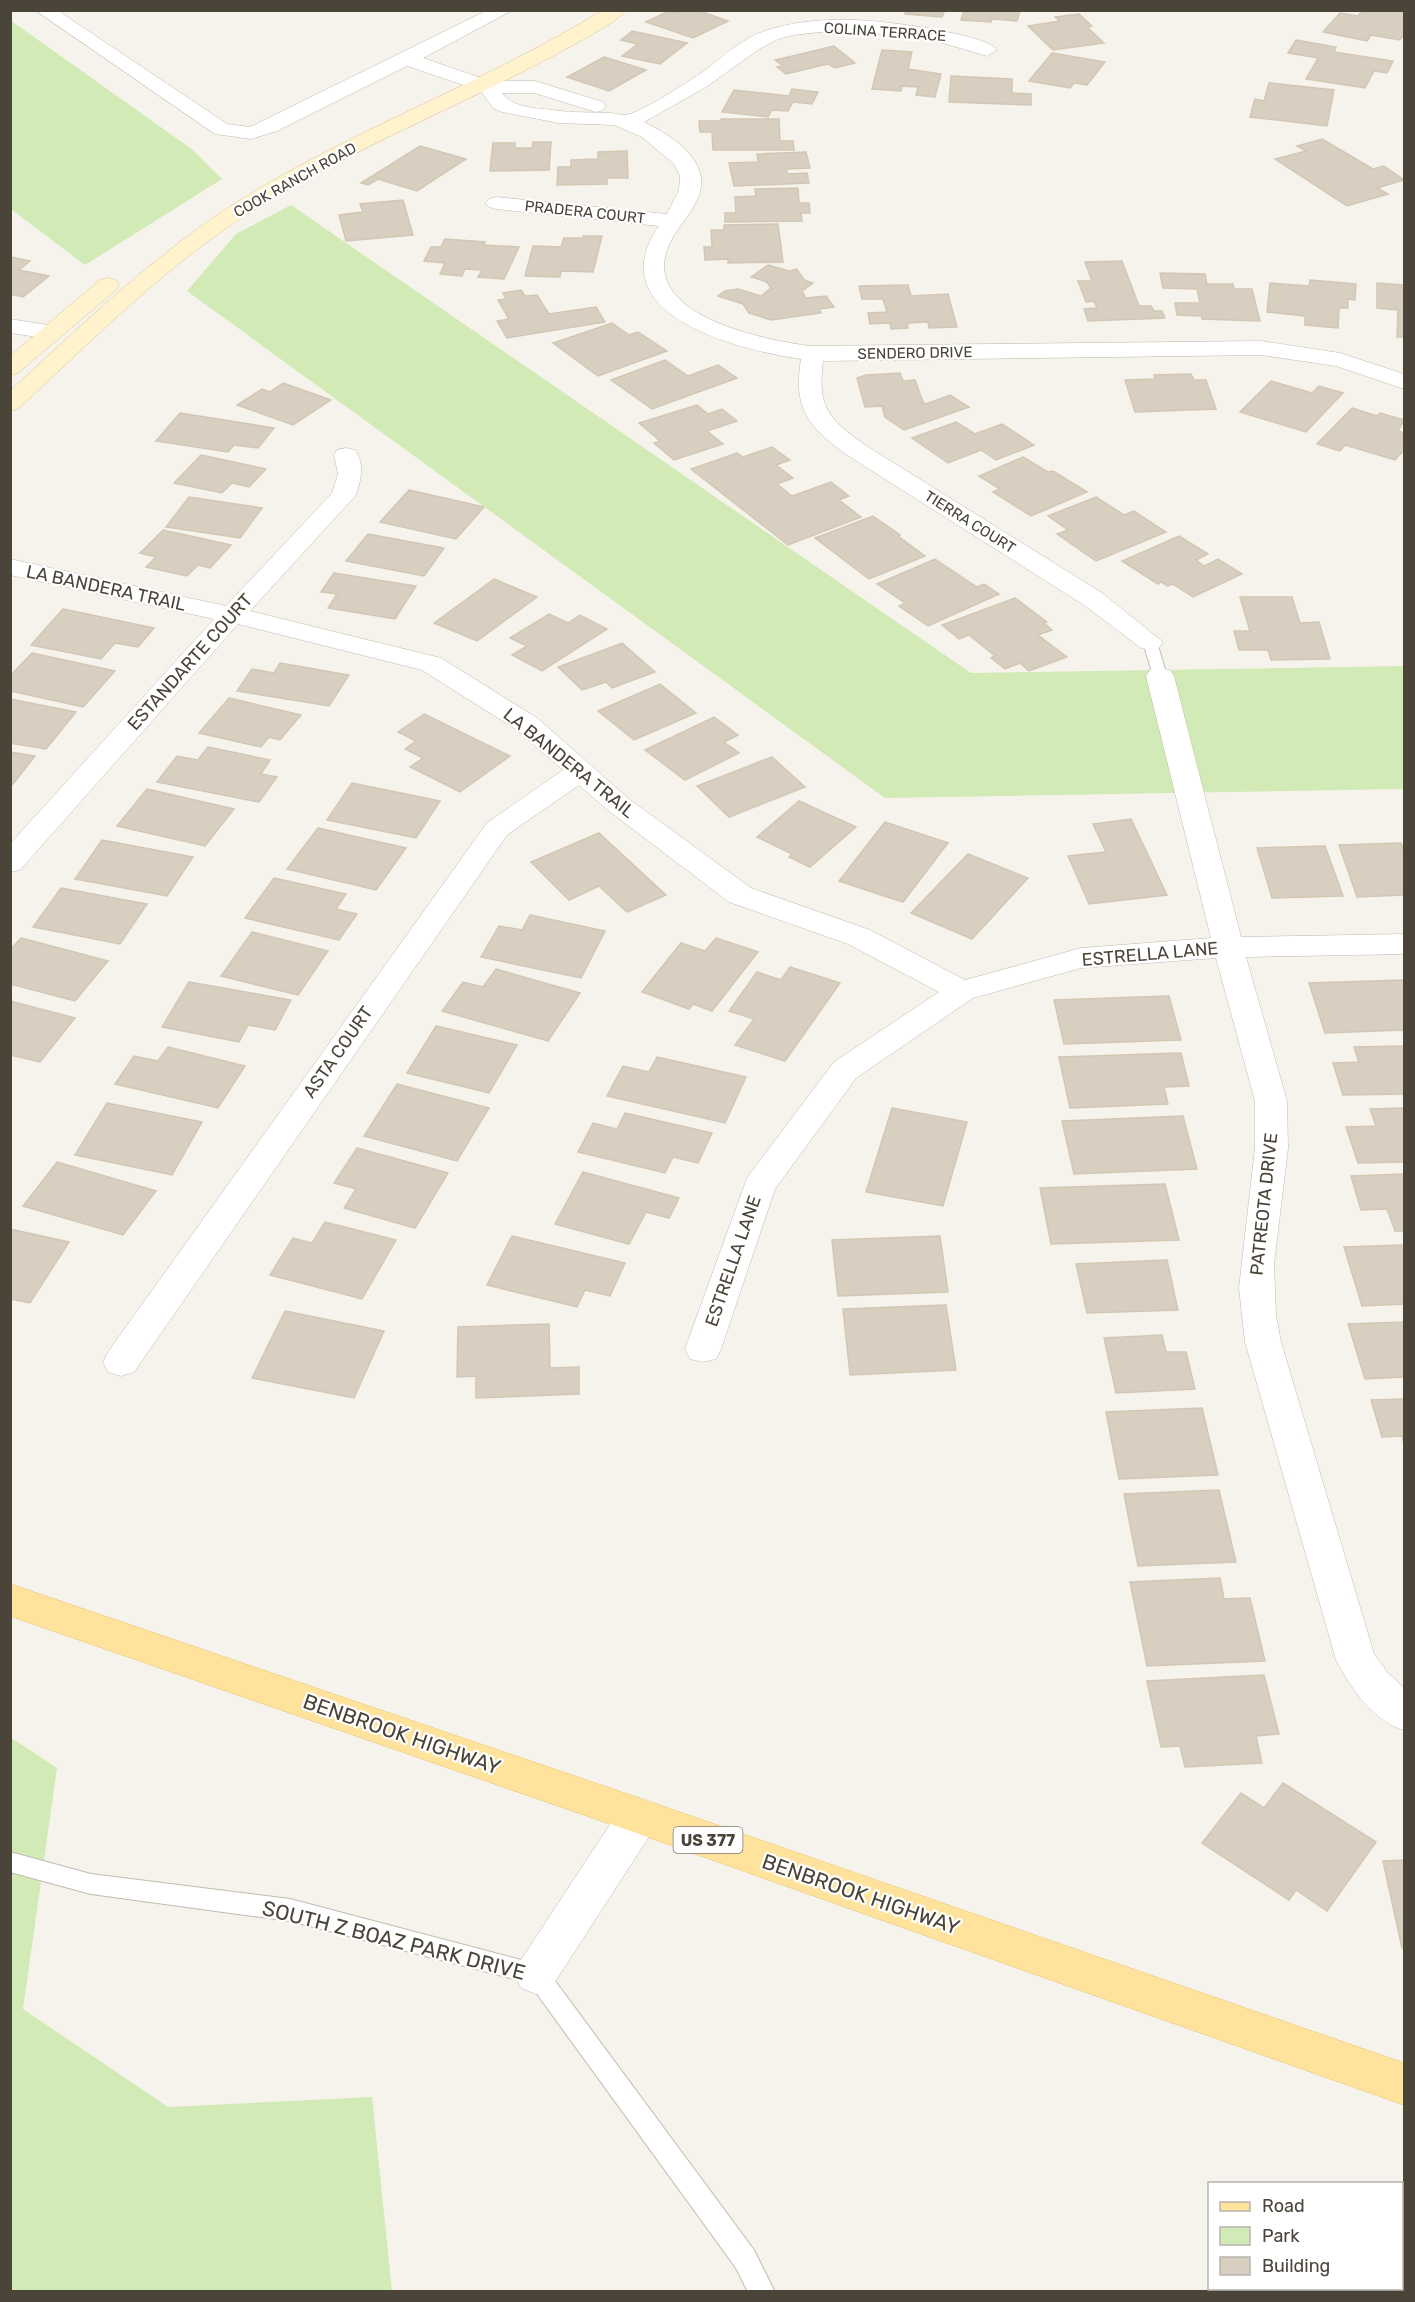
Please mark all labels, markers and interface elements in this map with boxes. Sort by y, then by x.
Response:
street label: COLINA TERRACE [823,19,947,45]
street label: COOK RANCH ROAD [230,139,360,221]
street label: PRADERA COURT [524,197,646,227]
street label: SENDERO DRIVE [857,343,973,363]
street label: TIERRA COURT [921,487,1019,557]
street label: LA BANDERA TRAIL [24,560,188,616]
street label: ESTANDARTE COURT [123,589,257,735]
street label: LA BANDERA TRAIL [499,703,639,823]
street label: ESTRELLA LANE [1081,937,1219,971]
street label: ASTA COURT [298,1002,378,1102]
street label: PATREOTA DRIVE [1246,1132,1282,1276]
street label: ESTRELLA LANE [700,1193,766,1329]
street label: BENBROOK HIGHWAY [300,1688,504,1780]
road number: US 377 [674,1827,742,1853]
street label: BENBROOK HIGHWAY [759,1848,963,1940]
street label: SOUTH Z BOAZ PARK DRIVE [260,1895,528,1985]
legend [1208,2182,1403,2290]
text: Road [1262,2195,1305,2217]
text: Park [1262,2225,1300,2247]
text: Building [1262,2255,1330,2277]

